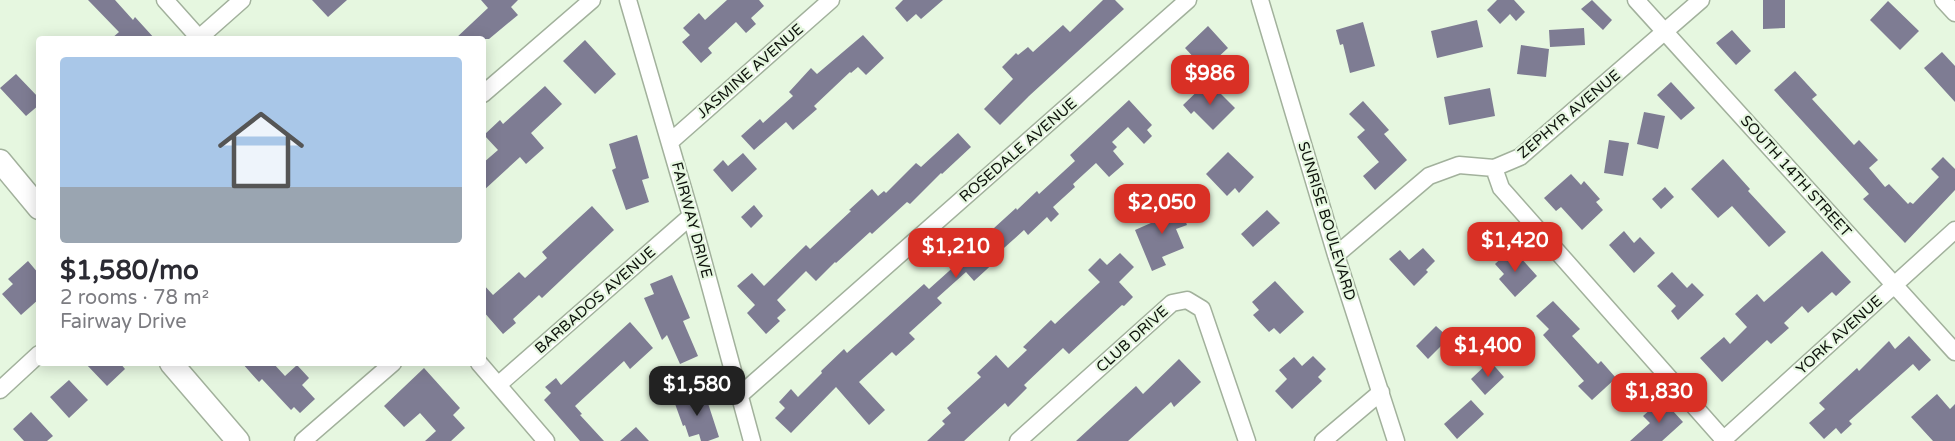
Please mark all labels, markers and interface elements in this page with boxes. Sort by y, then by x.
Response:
street label: JASMINE AVENUE [693,20,807,122]
pin: $986 [1174,55,1246,106]
text: $986 [1185,62,1235,86]
street label: ZEPHYR AVENUE [1514,66,1624,162]
street label: ROSEDALE AVENUE [956,94,1080,206]
icon: home [207,96,315,204]
street label: SOUTH 14TH STREET [1737,112,1855,240]
street label: SUNRISE BOULEVARD [1294,139,1360,303]
street label: FAIRWAY DRIVE [668,160,716,280]
pin: $2,050 [1113,184,1211,235]
text: $2,050 [1128,191,1196,215]
pin: $1,420 [1466,222,1564,273]
pin: $1,210 [907,228,1005,279]
text: $1,420 [1481,229,1549,253]
text: $1,210 [922,235,990,259]
street label: BARBADOS AVENUE [531,243,659,357]
text: $1,580/mo [60,255,199,286]
text: 2 rooms · 78 m² [60,286,209,310]
street label: YORK AVENUE [1792,292,1886,378]
street label: CLUB DRIVE [1092,302,1172,376]
text: Fairway Drive [60,310,187,334]
pin: $1,400 [1439,327,1537,378]
text: $1,400 [1454,334,1522,358]
pin: $1,580 [648,366,746,417]
text: $1,580 [663,373,731,397]
pin: $1,830 [1610,373,1708,424]
text: $1,830 [1625,380,1693,404]

